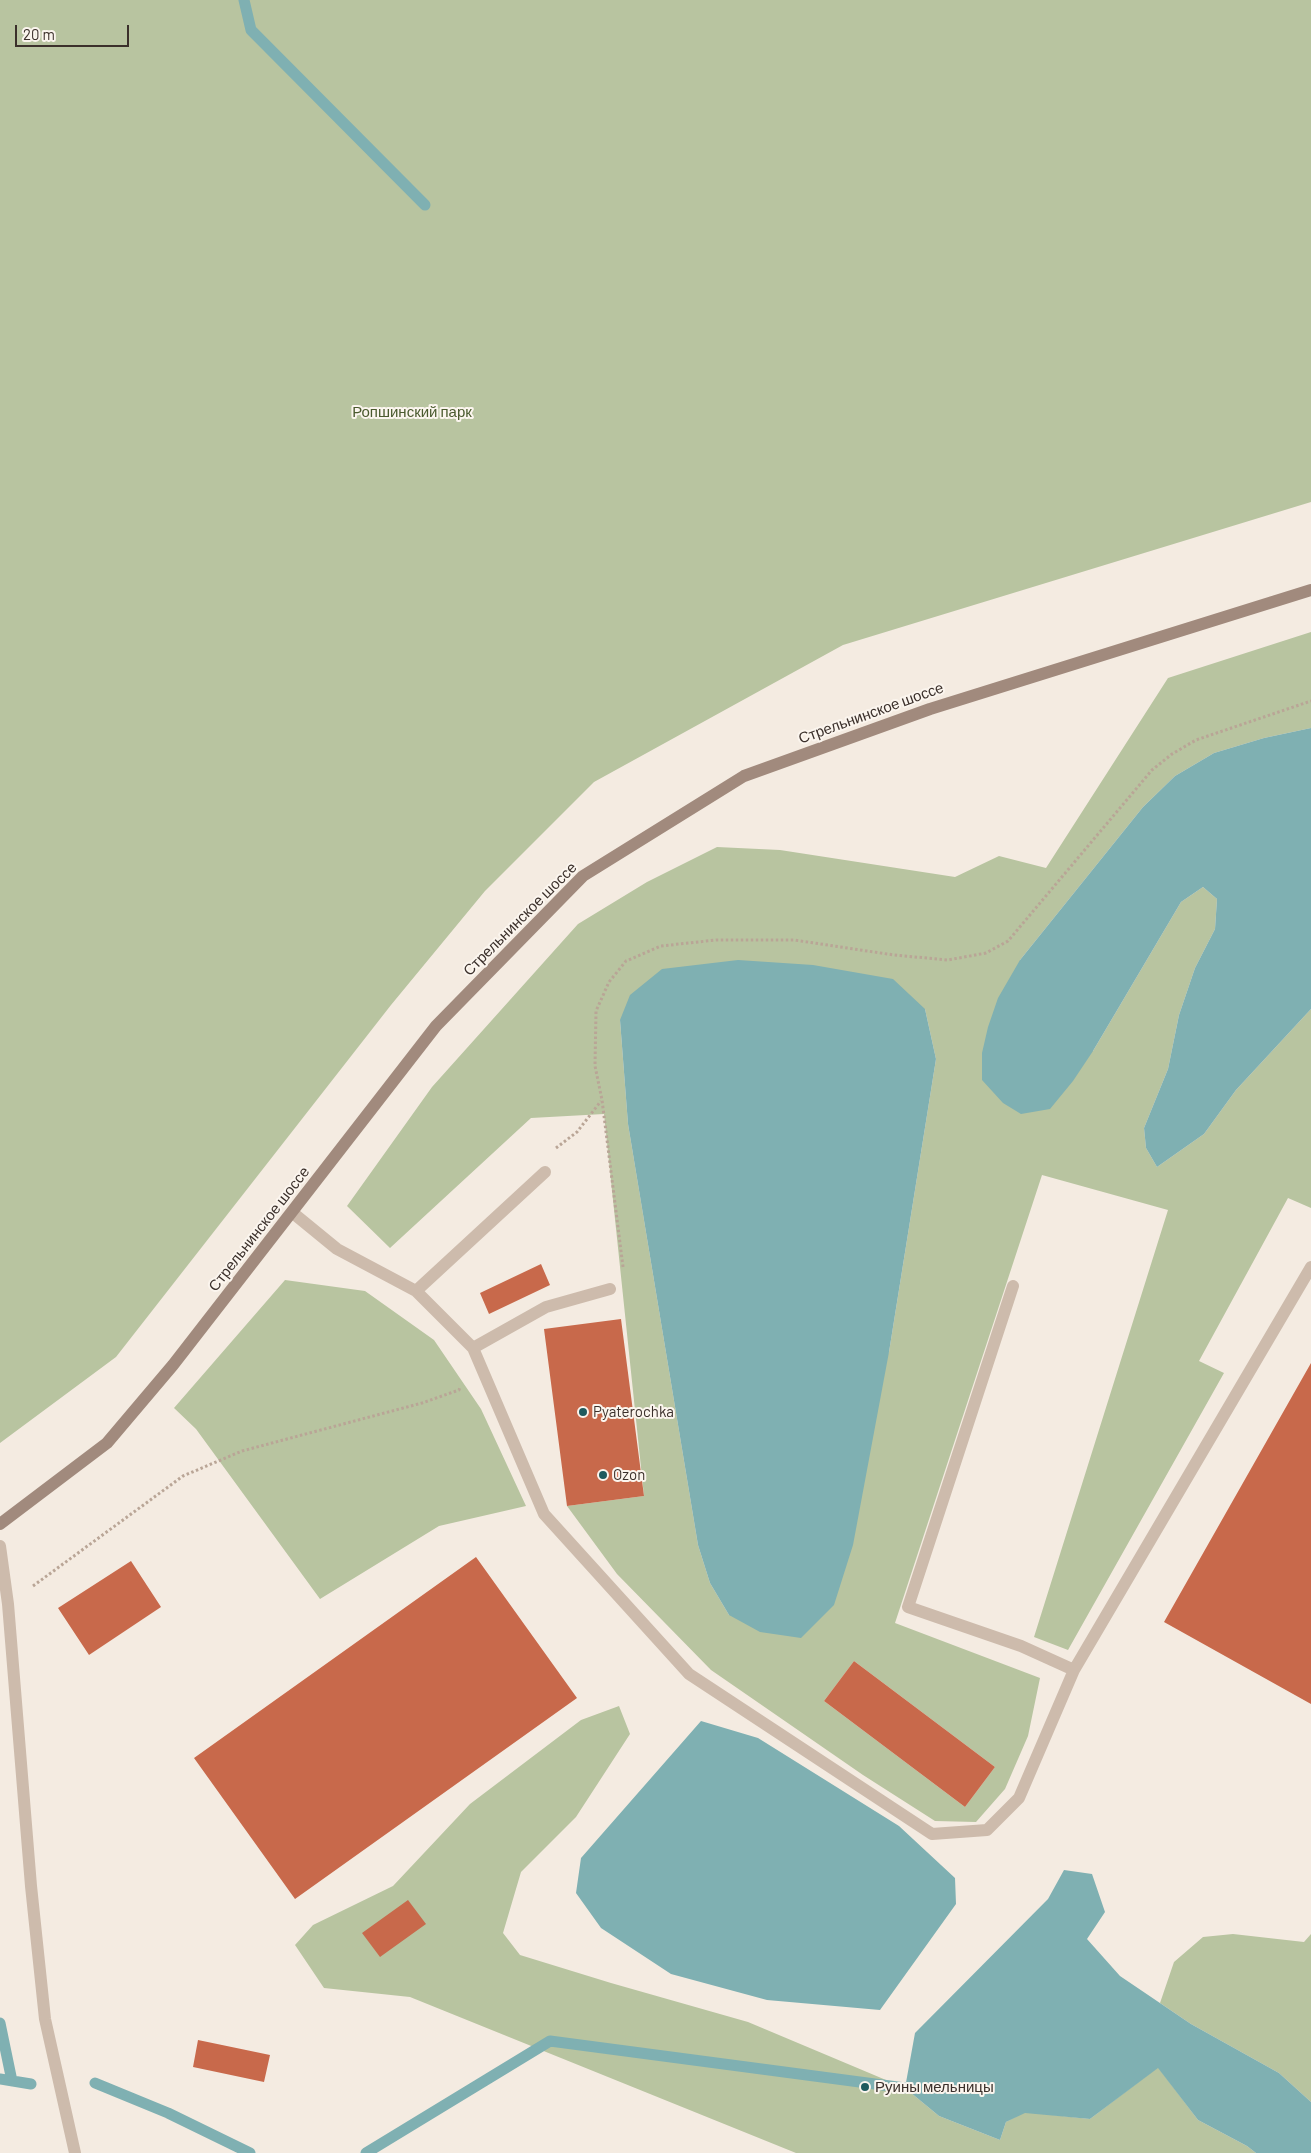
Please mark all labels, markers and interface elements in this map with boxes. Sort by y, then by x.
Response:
scale bar [18,15,131,47]
text: 20 m [23,25,55,43]
park label: Ропшинский парк [352,403,472,421]
street label: Стрельнинское шоссе [796,678,946,748]
street label: Стрельнинское шоссе [460,859,580,979]
street label: Стрельнинское шоссе [205,1163,313,1295]
place label: Pyaterochka [593,1403,674,1421]
marker: Pyaterochka [577,1406,589,1418]
place label: Ozon [613,1466,645,1484]
marker: Ozon [597,1469,609,1481]
place label: Руины мельницы [875,2078,994,2096]
marker: Руины мельницы [859,2081,871,2093]

